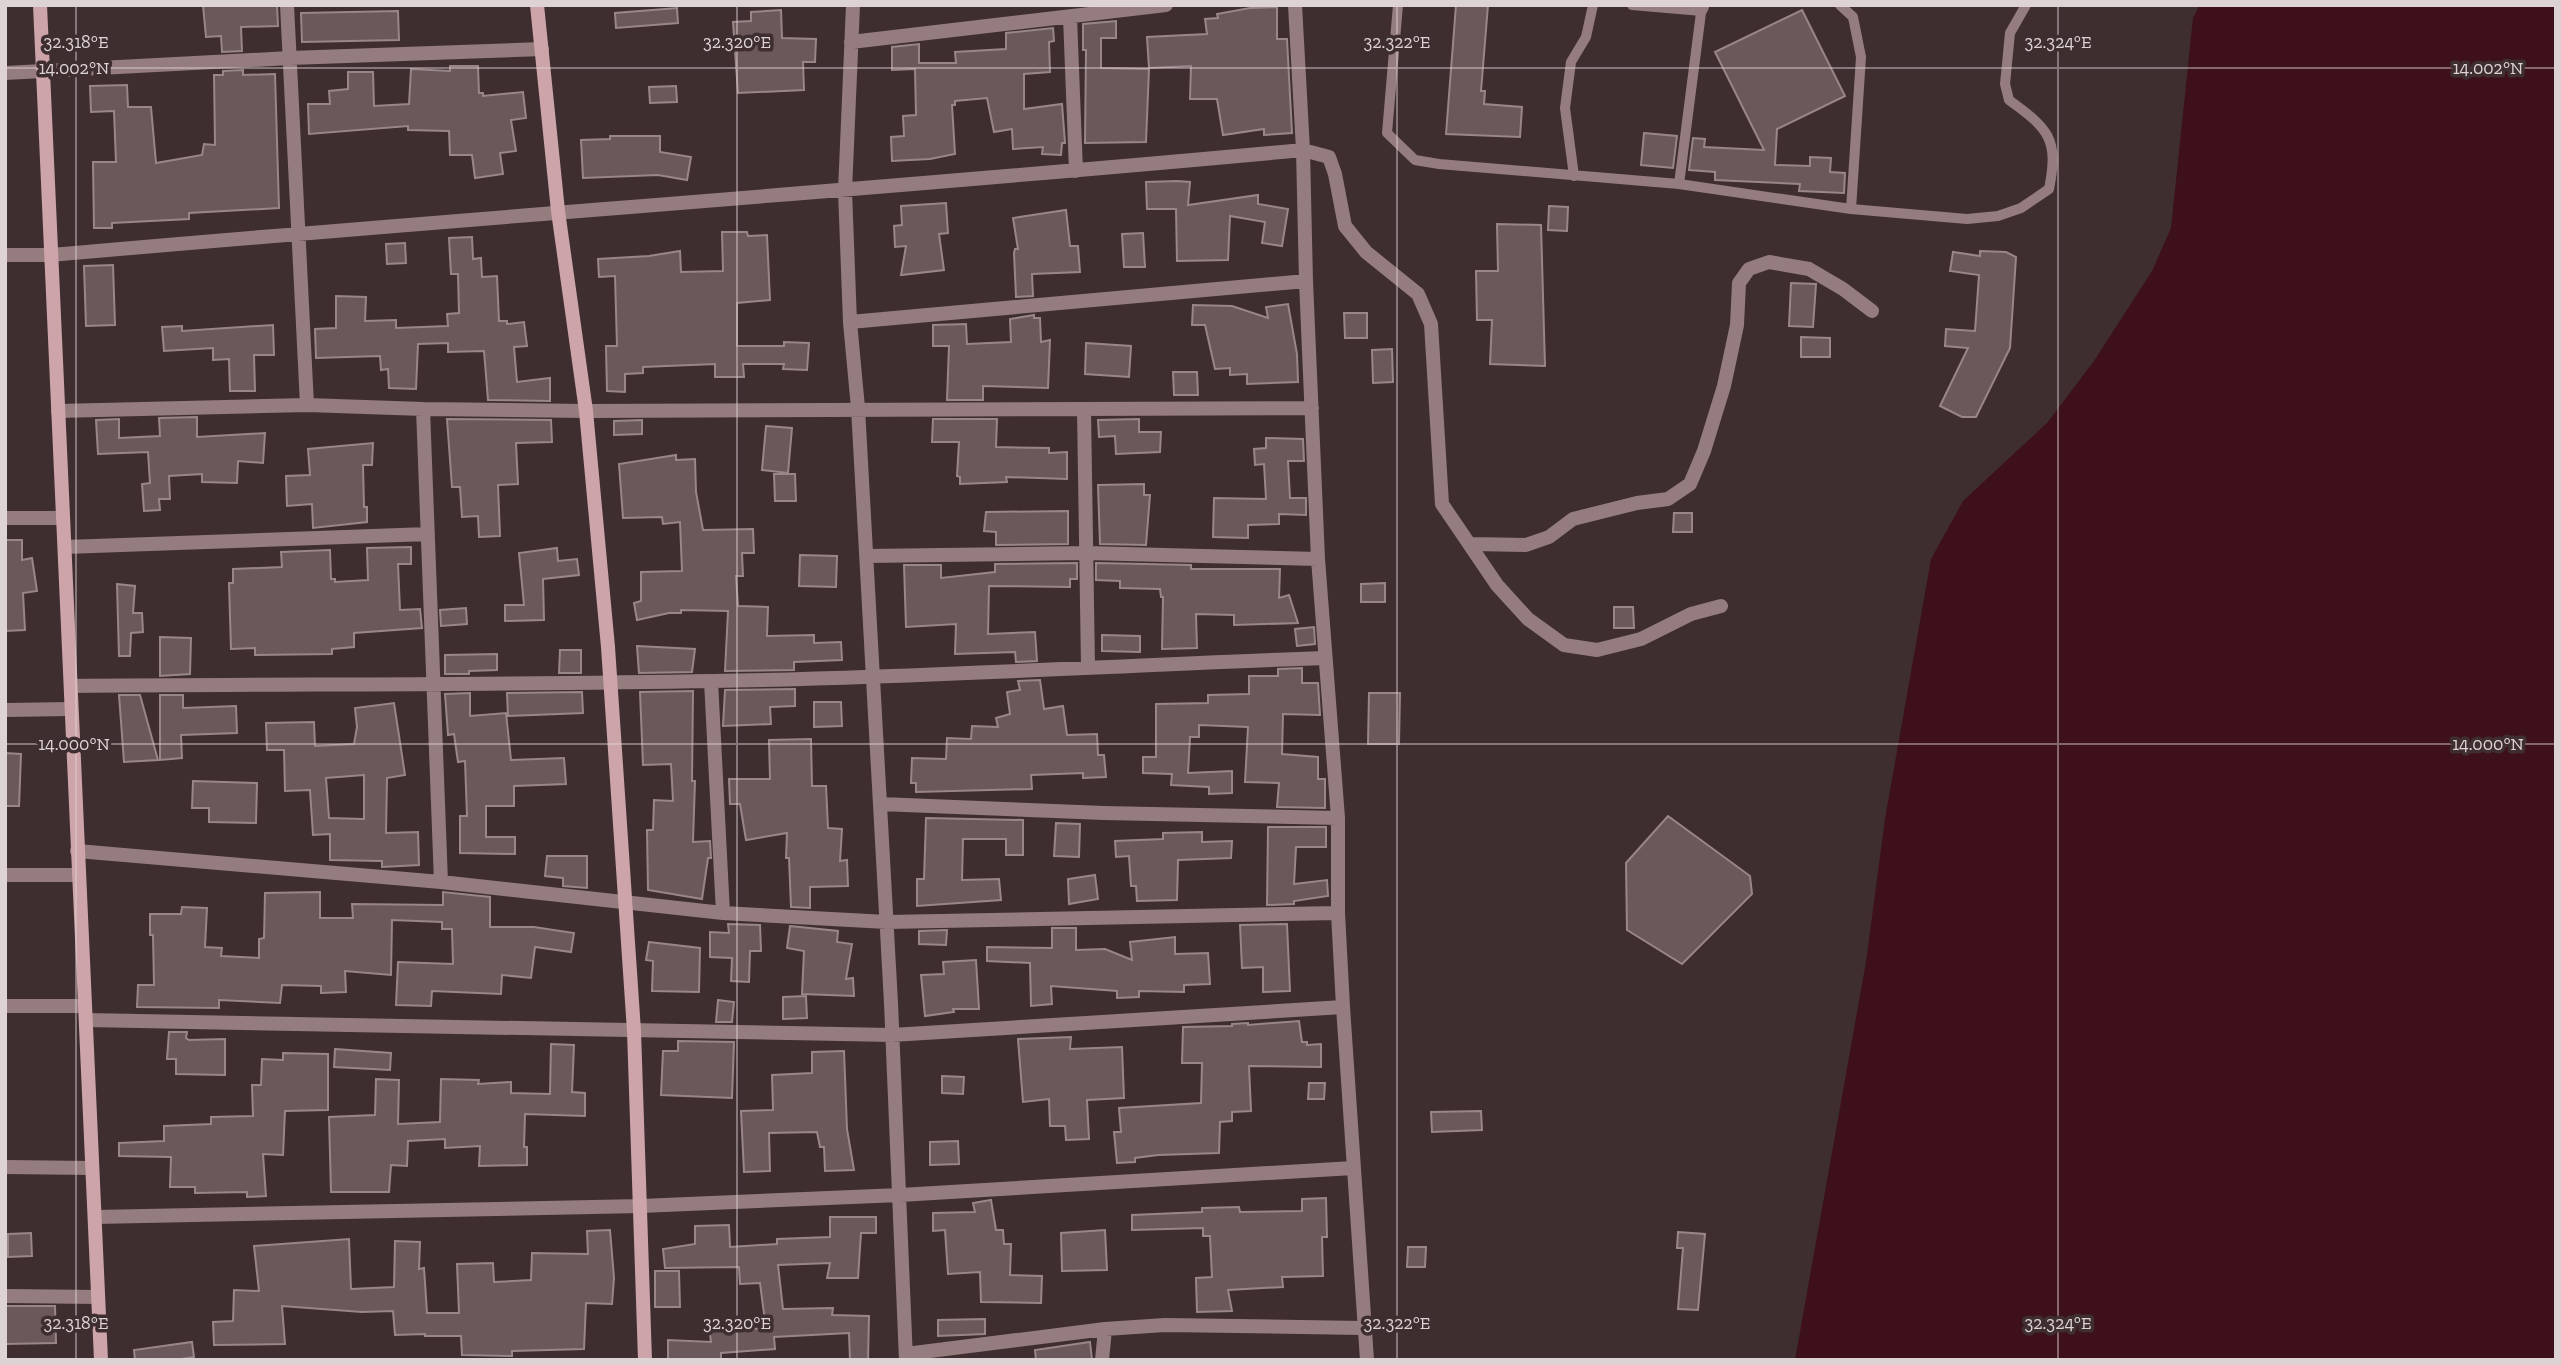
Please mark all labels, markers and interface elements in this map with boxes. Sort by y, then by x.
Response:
text: 32.318°E [44,31,109,53]
text: 32.320°E [703,31,771,53]
text: 32.322°E [1364,31,1430,53]
text: 32.324°E [2025,31,2091,53]
text: 14.002°N [39,57,109,79]
text: 14.002°N [2453,57,2523,79]
text: 14.000°N [38,733,110,755]
text: 14.000°N [2452,733,2524,755]
text: 32.318°E [44,1312,109,1334]
text: 32.320°E [703,1312,771,1334]
text: 32.322°E [1364,1312,1430,1334]
text: 32.324°E [2025,1312,2091,1334]

